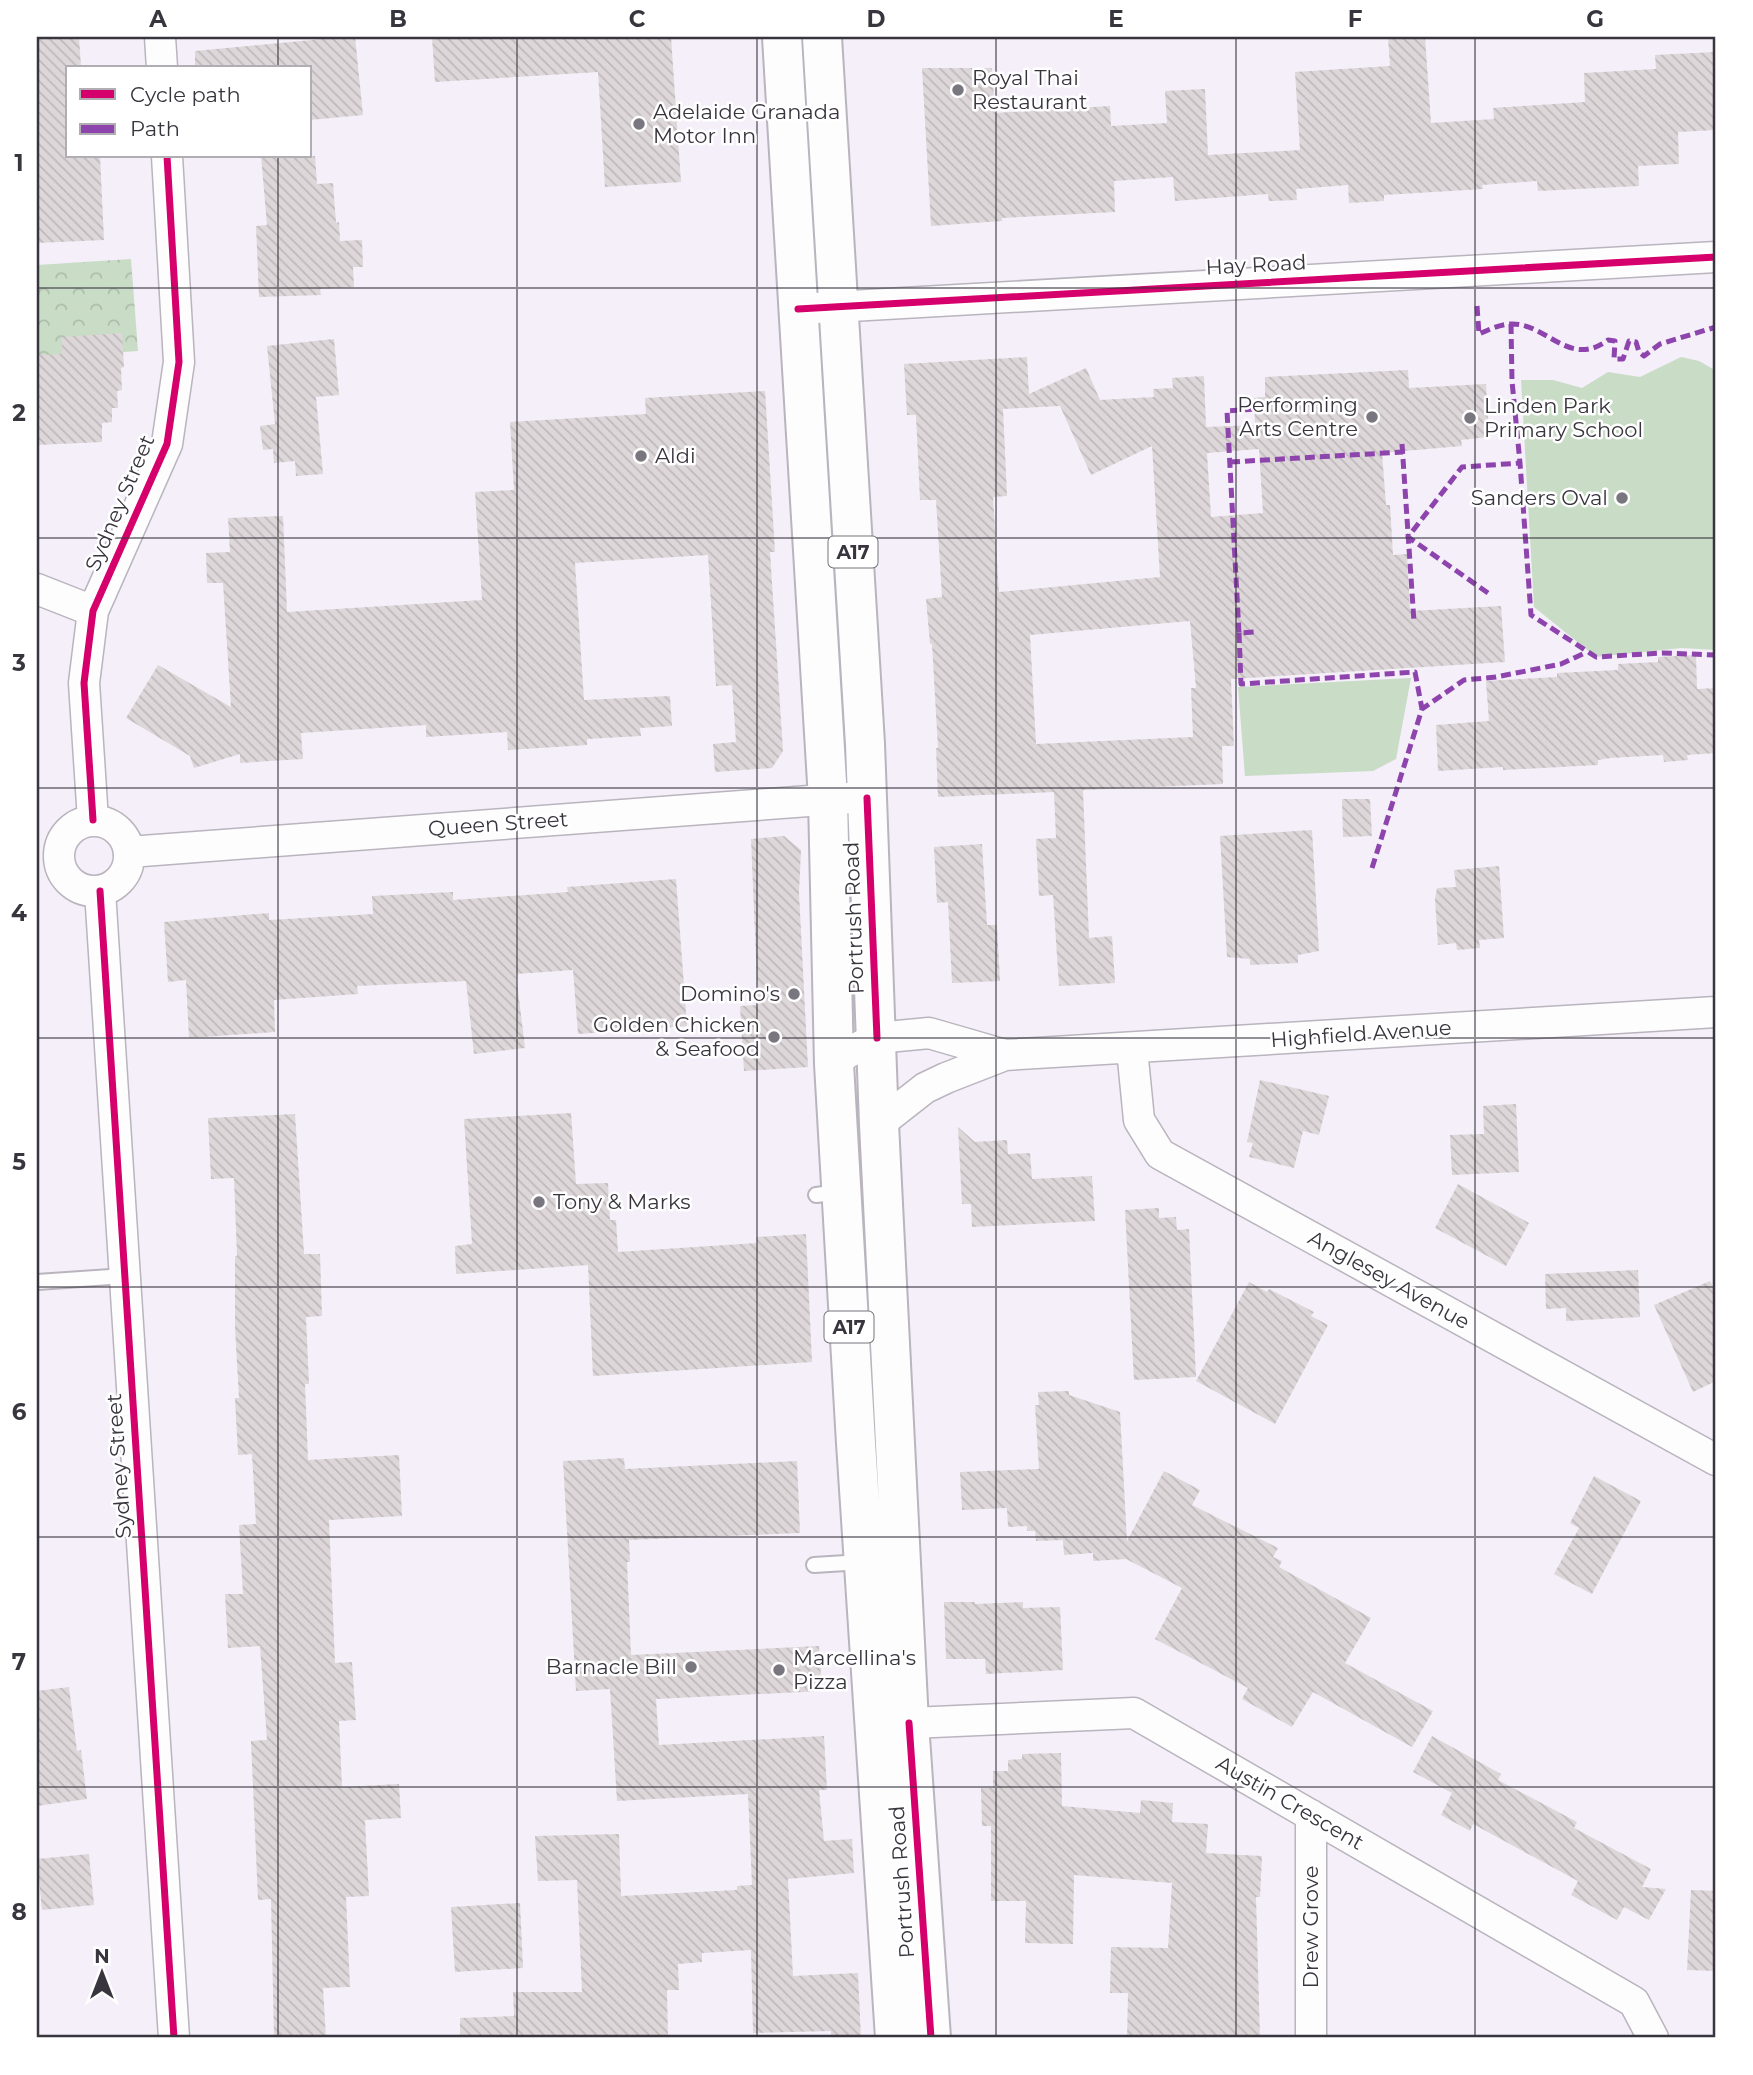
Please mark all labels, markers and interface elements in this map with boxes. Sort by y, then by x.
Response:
text: A [148,5,167,33]
text: B [389,5,407,33]
text: C [629,5,646,33]
text: D [867,5,886,33]
text: E [1108,5,1124,33]
text: F [1348,5,1363,33]
text: G [1586,5,1604,33]
place label: Royal Thai Restaurant [972,65,1087,114]
legend [66,66,312,158]
text: Cycle path [130,82,241,107]
marker: Royal Thai Restaurant [950,82,966,98]
place label: Adelaide Granada Motor Inn [653,99,840,148]
text: Path [130,116,180,141]
marker: Adelaide Granada Motor Inn [631,116,647,132]
text: 1 [14,149,24,177]
street label: Hay Road [1205,249,1307,280]
place label: Performing Arts Centre [1237,392,1358,441]
place label: Linden Park Primary School [1484,393,1643,442]
text: 2 [12,399,26,427]
marker: Performing Arts Centre [1364,409,1380,425]
marker: Linden Park Primary School [1462,410,1478,426]
street label: Sydney Street [80,431,159,575]
place label: Aldi [655,443,696,468]
marker: Aldi [633,448,649,464]
place label: Sanders Oval [1471,485,1608,510]
marker: Sanders Oval [1614,490,1630,506]
road number: A17 [828,537,878,568]
text: 3 [11,649,26,677]
street label: Queen Street [427,806,569,841]
street label: Portrush Road [838,841,869,995]
text: 4 [11,899,27,927]
place label: Domino's [680,981,780,1006]
marker: Domino's [786,986,802,1002]
place label: Golden Chicken & Seafood [593,1012,760,1061]
street label: Highfield Avenue [1270,1015,1452,1052]
marker: Golden Chicken & Seafood [766,1029,782,1045]
text: 5 [12,1148,26,1176]
place label: Tony & Marks [553,1189,690,1214]
marker: Tony & Marks [531,1194,547,1210]
street label: Anglesey Avenue [1304,1225,1474,1334]
road number: A17 [824,1312,874,1343]
street label: Sydney Street [101,1393,136,1539]
text: 6 [12,1398,27,1426]
place label: Marcellina's Pizza [793,1645,916,1694]
text: 7 [12,1648,26,1676]
place label: Barnacle Bill [546,1654,677,1679]
marker: Barnacle Bill [683,1659,699,1675]
marker: Marcellina's Pizza [771,1662,787,1678]
street label: Austin Crescent [1212,1750,1368,1855]
street label: Portrush Road [884,1805,919,1959]
street label: Drew Grove [1298,1866,1323,1988]
text: 8 [11,1898,27,1926]
north arrow [66,1938,136,2008]
text: N [94,1945,110,1968]

